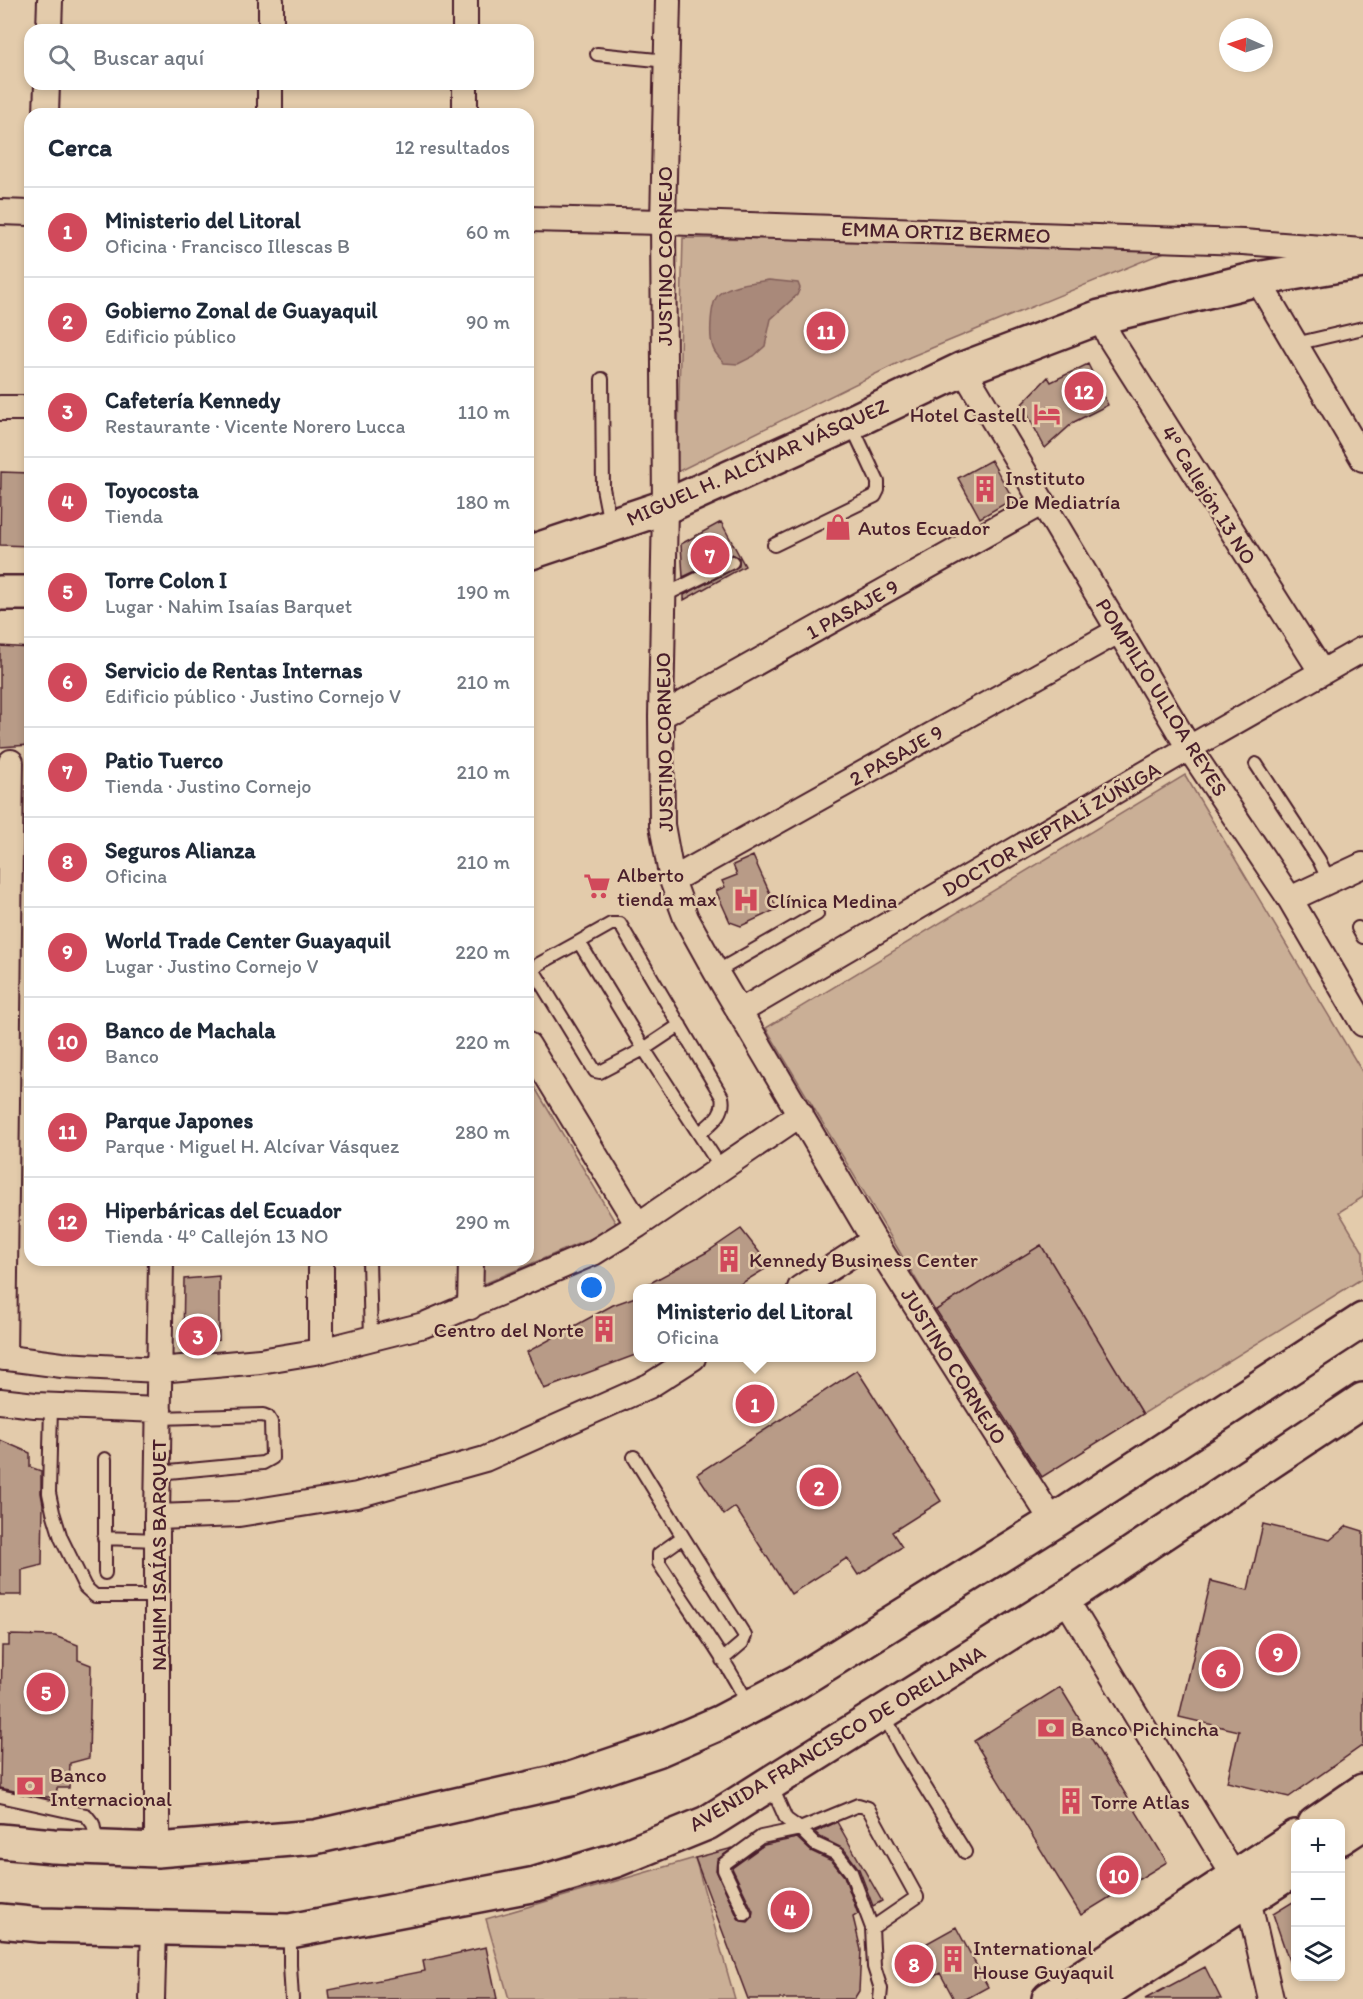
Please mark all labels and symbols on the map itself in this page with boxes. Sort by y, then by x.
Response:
north arrow [1219,18,1273,72]
street label: JUSTINO CORNEJO [652,166,677,346]
street label: EMMA ORTIZ BERMEO [841,216,1051,248]
pin: 11 [806,308,846,354]
pin: 12 [1064,368,1104,414]
street label: MIGUEL H. ALCÍVAR VÁSQUEZ [622,393,892,531]
hotel icon: Hotel Castell [1032,399,1062,429]
place label: Hotel Castell [910,402,1027,427]
street label: 4º Callejón 13 NO [1156,421,1262,569]
place label: Instituto De Mediatría [1005,465,1120,514]
building icon: Instituto De Mediatría [970,474,1000,504]
shop icon: Autos Ecuador [823,512,853,542]
place label: Autos Ecuador [858,515,990,540]
pin: 7 [690,532,730,578]
street label: 1 PASAJE 9 [801,573,903,645]
street label: POMPILIO ULLOA REYES [1091,593,1233,801]
street label: JUSTINO CORNEJO [650,652,678,832]
street label: 2 PASAJE 9 [845,719,947,791]
street label: DOCTOR NEPTALÍ ZÚÑIGA [937,756,1165,902]
place label: Alberto tienda max [617,862,717,911]
supermarket icon: Alberto tienda max [582,871,612,901]
hospital icon: Clínica Medina [731,885,761,915]
place label: Clínica Medina [766,888,897,913]
building icon: Kennedy Business Center [714,1244,744,1274]
place label: Kennedy Business Center [749,1247,978,1272]
your location [577,1273,606,1302]
street label: JUSTINO CORNEJO [896,1283,1012,1449]
pin: 3 [178,1314,218,1358]
building icon: Centro del Norte [589,1314,619,1344]
place label: Centro del Norte [434,1317,584,1342]
pin: 1 [736,1382,774,1426]
street label: NAHIM ISAÍAS BARQUET [146,1439,171,1671]
pin: 2 [800,1464,838,1510]
pin: 9 [1258,1630,1298,1676]
street label: AVENIDA FRANCISCO DE ORELLANA [684,1639,990,1837]
pin: 6 [1202,1646,1240,1692]
pin: 5 [26,1670,66,1714]
bank icon: Banco Pichincha [1036,1713,1066,1743]
place label: Banco Pichincha [1071,1716,1219,1741]
place label: Banco Internacional [50,1762,172,1811]
bank icon: Banco Internacional [15,1771,45,1801]
building icon: Torre Atlas [1056,1786,1086,1816]
place label: Torre Atlas [1091,1789,1190,1814]
pin: 10 [1100,1852,1138,1898]
pin: 4 [770,1888,810,1932]
place label: International House Guyaquil [973,1935,1114,1984]
pin: 8 [894,1942,934,1986]
building icon: International House Guyaquil [938,1944,968,1974]

